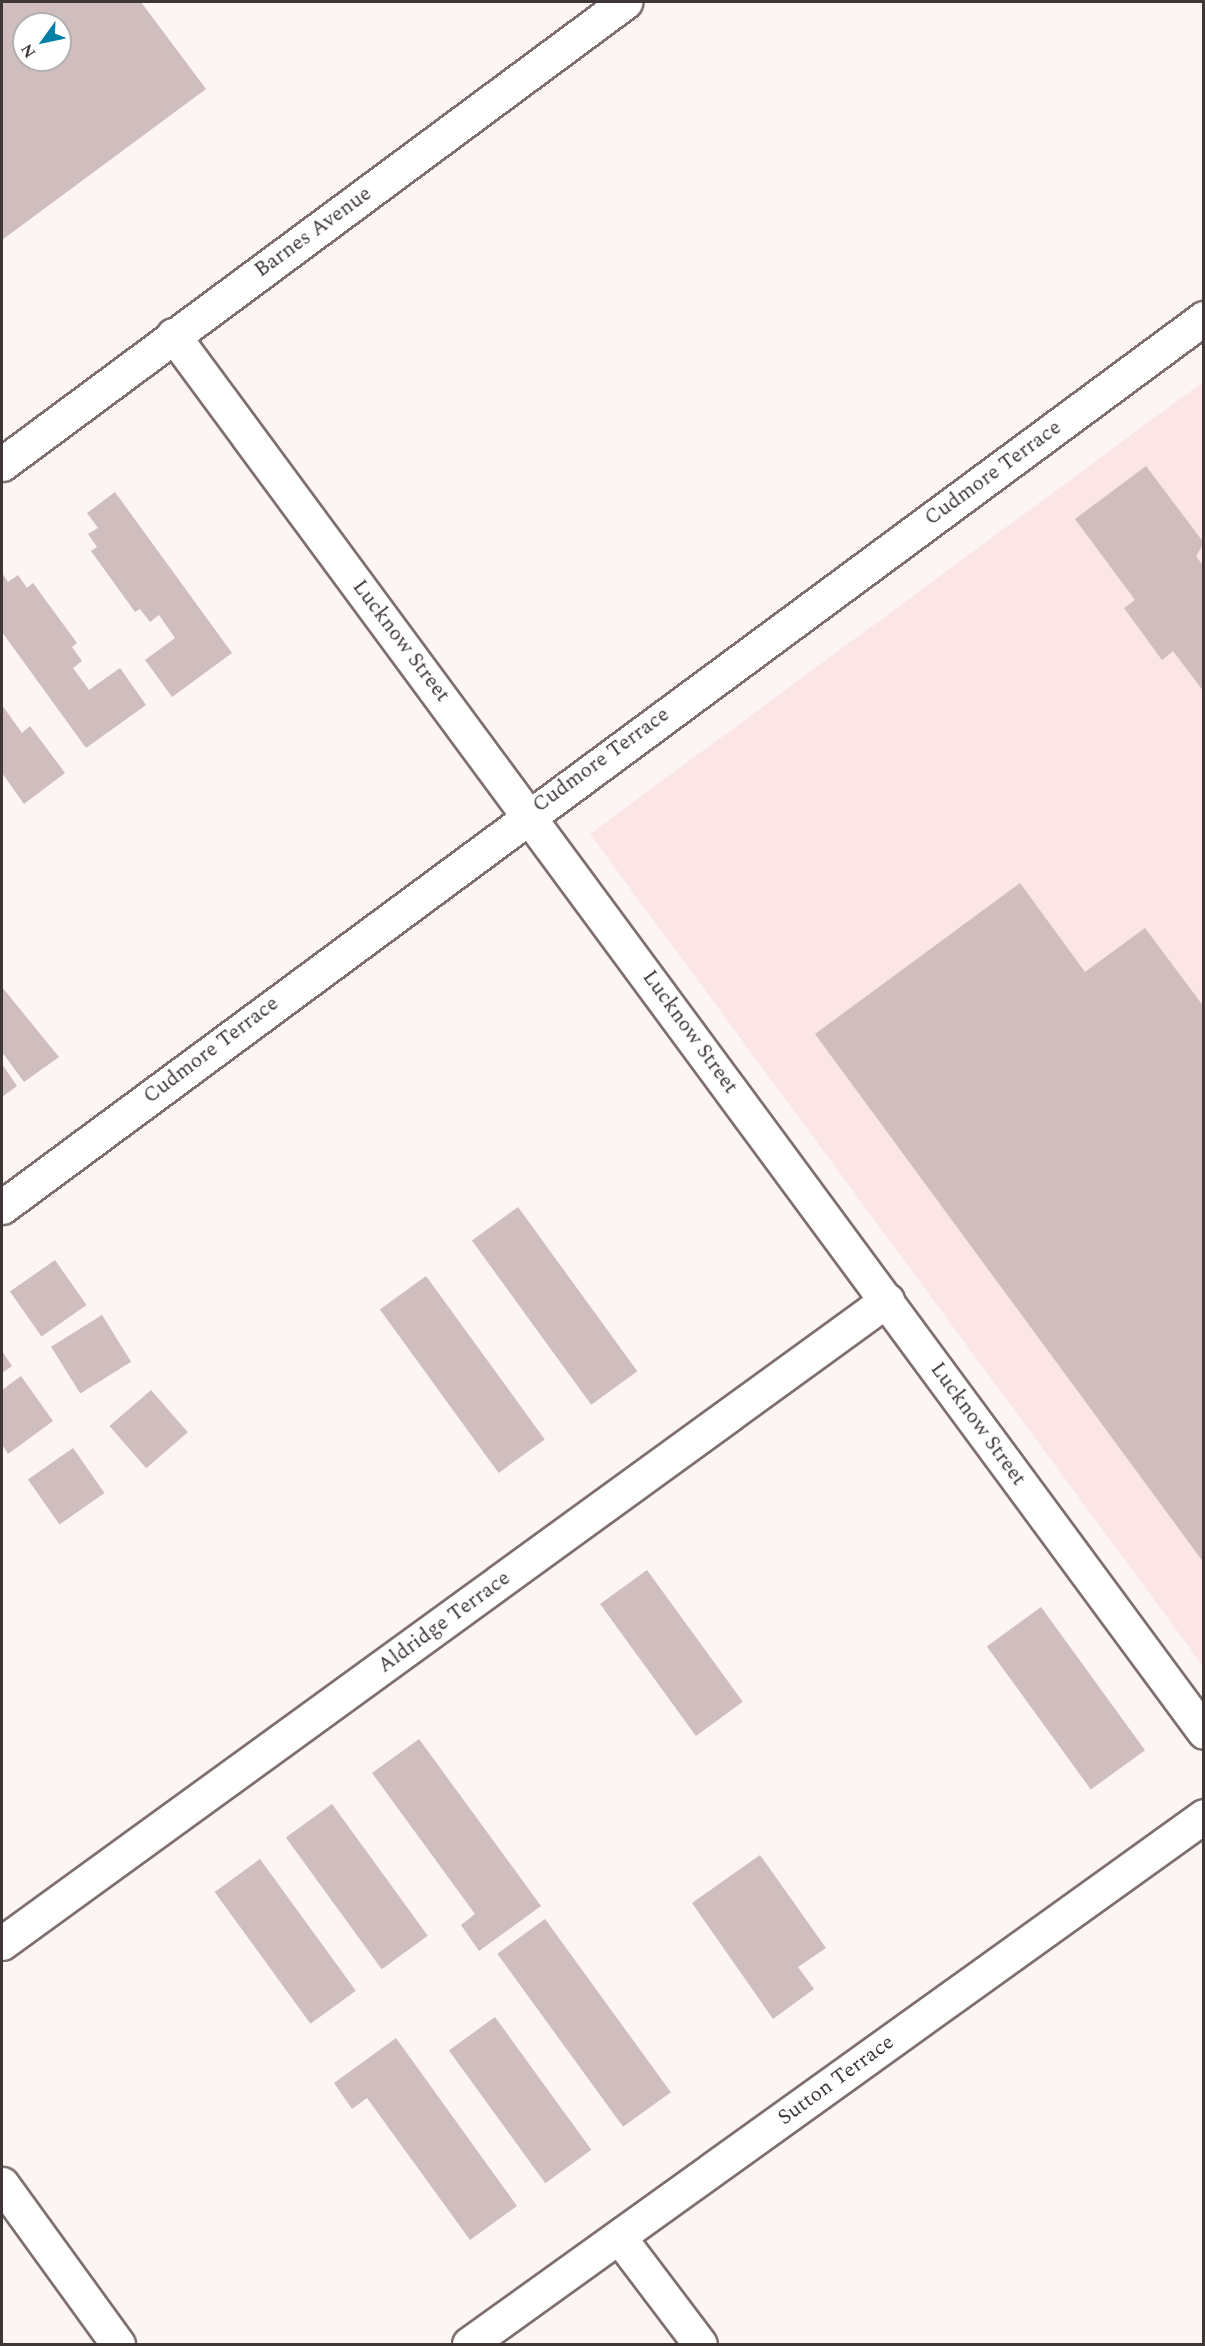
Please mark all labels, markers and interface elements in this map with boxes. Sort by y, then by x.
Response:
north arrow [12,12,72,72]
text: N [15,39,42,63]
street label: Barnes Avenue [250,181,376,283]
street label: Cudmore Terrace [920,415,1066,531]
street label: Lucknow Street [347,575,455,707]
street label: Cudmore Terrace [528,702,674,818]
street label: Lucknow Street [637,965,743,1099]
street label: Cudmore Terrace [139,991,283,1109]
street label: Lucknow Street [925,1357,1031,1491]
street label: Aldridge Terrace [373,1566,515,1678]
street label: Sutton Terrace [773,2029,899,2131]

